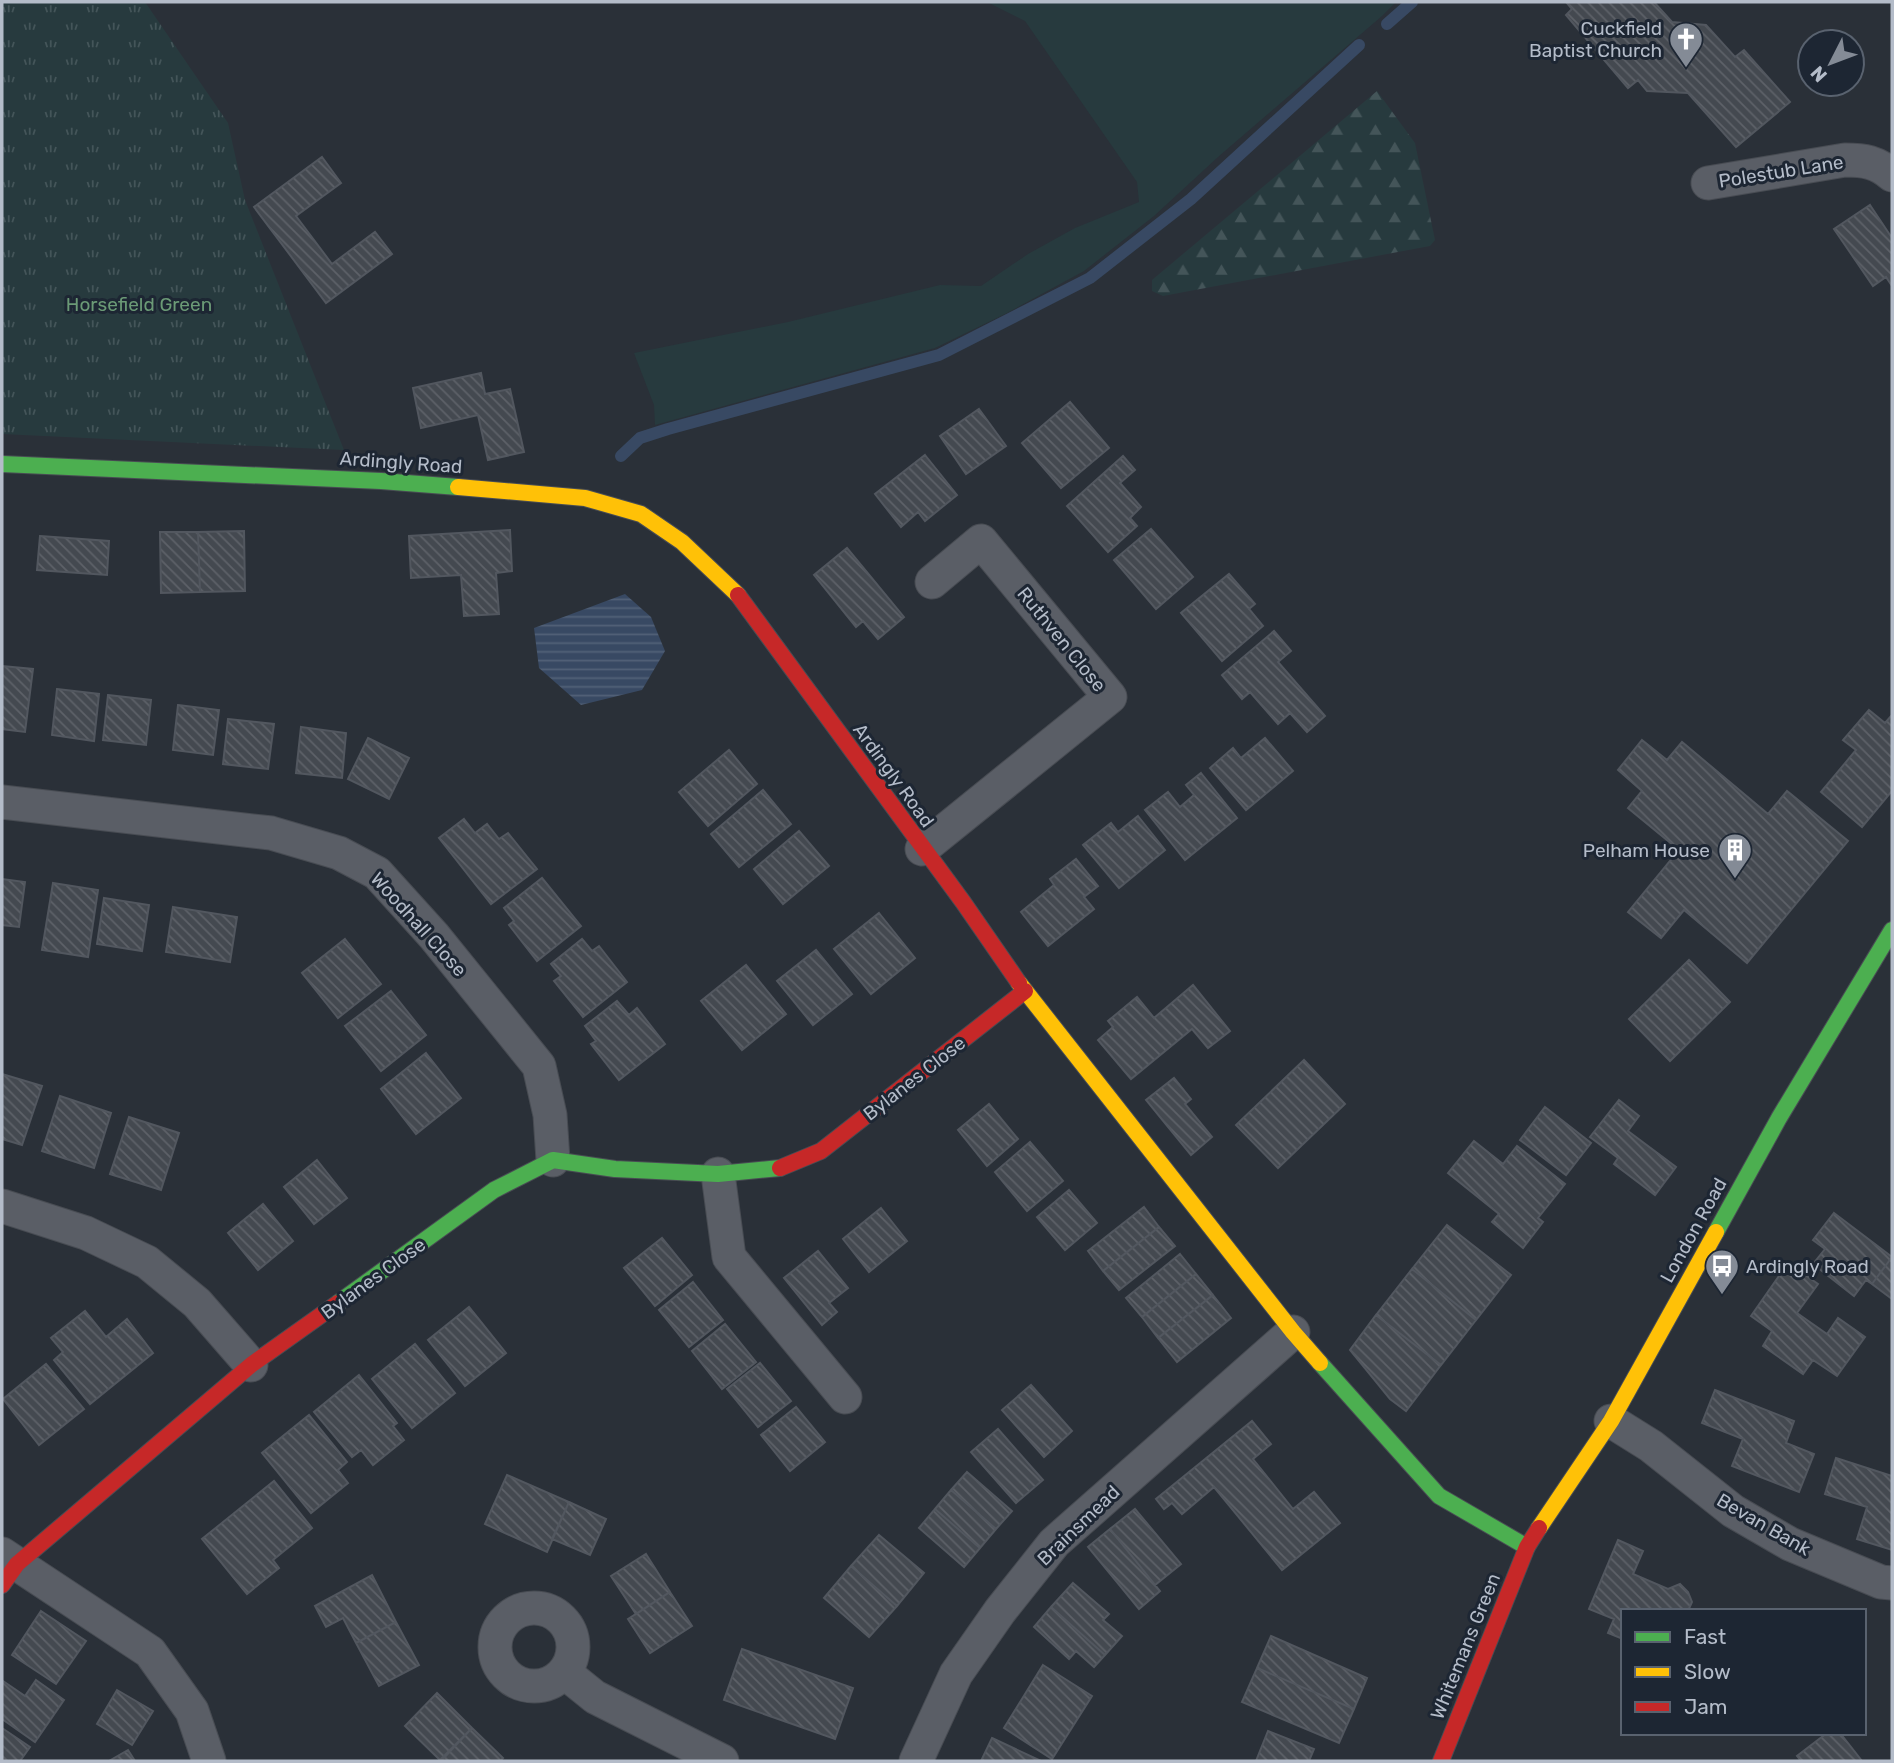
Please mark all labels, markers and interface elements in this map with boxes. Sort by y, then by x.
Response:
place label: Cuckfield Baptist Church [1529,17,1662,62]
church icon: Cuckfield Baptist Church [1667,20,1705,69]
north arrow [1796,28,1866,98]
text: N [1806,61,1832,87]
street label: Polestub Lane [1717,150,1845,193]
park label: Horsefield Green [66,293,212,316]
street label: Ardingly Road [339,447,463,478]
street label: Ruthven Close [1012,582,1111,696]
street label: Ardingly Road [848,719,939,832]
building icon: Pelham House [1716,831,1754,880]
place label: Pelham House [1583,839,1710,862]
street label: Woodhall Close [366,867,471,981]
street label: Bylanes Close [859,1031,970,1125]
street label: London Road [1655,1174,1732,1287]
street label: Bylanes Close [317,1233,430,1324]
bus stop icon: Ardingly Road [1703,1247,1741,1296]
place label: Ardingly Road [1746,1255,1869,1278]
street label: Brainsmead [1032,1480,1124,1570]
street label: Bevan Bank [1713,1488,1815,1561]
street label: Whitemans Green [1426,1570,1505,1723]
legend [1621,1609,1866,1735]
text: Fast [1684,1624,1726,1649]
text: Slow [1684,1659,1731,1684]
text: Jam [1684,1694,1728,1719]

